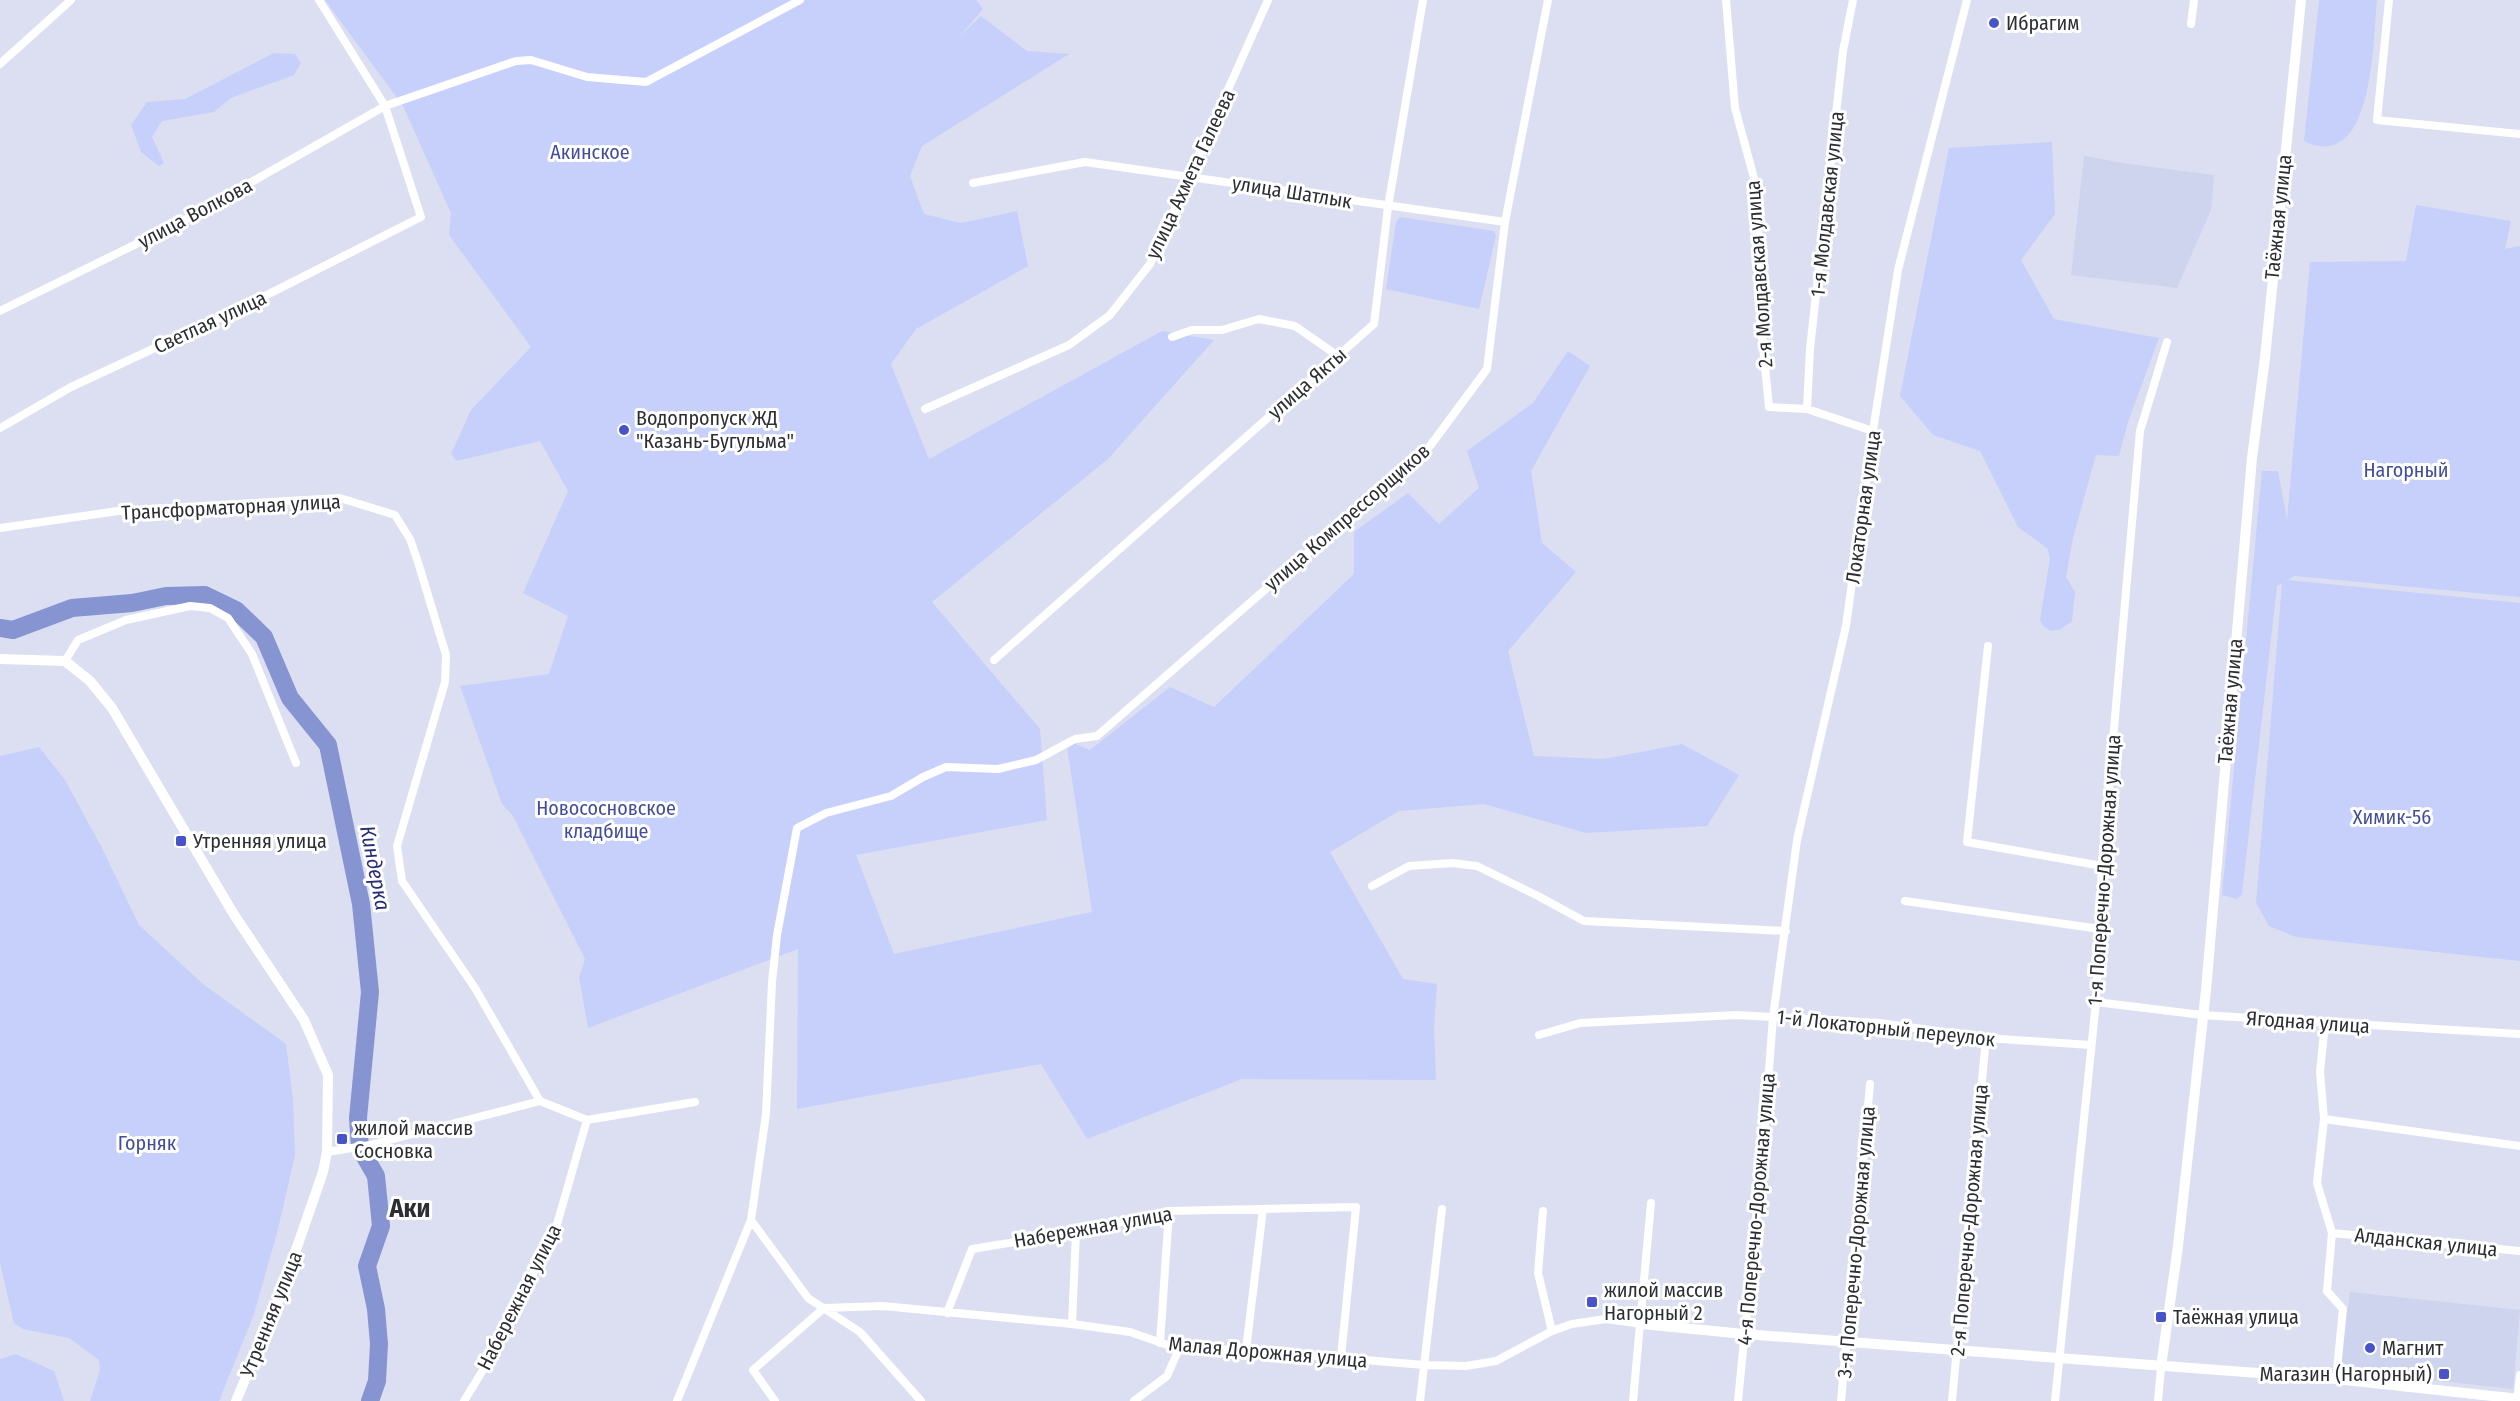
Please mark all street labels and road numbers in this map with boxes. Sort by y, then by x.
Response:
street label: улица Ахмета Галеева [1140,85,1240,263]
street label: 1-я Молдавская улица [1805,110,1849,298]
street label: Таёжная улица [2259,153,2297,281]
street label: улица Шатлык [1230,171,1354,213]
street label: улица Волкова [134,173,256,253]
street label: 2-я Молдавская улица [1740,180,1778,368]
street label: Светлая улица [150,285,270,359]
street label: улица Якты [1263,342,1351,424]
street label: Локаторная улица [1840,429,1886,585]
street label: улица Компрессорщиков [1259,439,1435,595]
street label: Трансформаторная улица [121,489,341,525]
street label: Таёжная улица [2213,637,2247,765]
street label: 1-я Поперечно-Дорожная улица [2083,734,2125,1006]
street label: 1-й Локаторный переулок [1776,1005,1997,1051]
street label: Ягодная улица [2245,1006,2371,1038]
street label: 4-я Поперечно-Дорожная улица [1732,1072,1780,1346]
street label: 2-я Поперечно-Дорожная улица [1945,1083,1993,1357]
street label: 3-я Поперечно-Дорожная улица [1832,1105,1880,1379]
street label: Набережная улица [1012,1201,1174,1253]
street label: Набережная улица [472,1220,566,1374]
street label: Алданская улица [2353,1223,2499,1261]
street label: Утренняя улица [234,1247,307,1381]
street label: Малая Дорожная улица [1168,1331,1368,1373]

